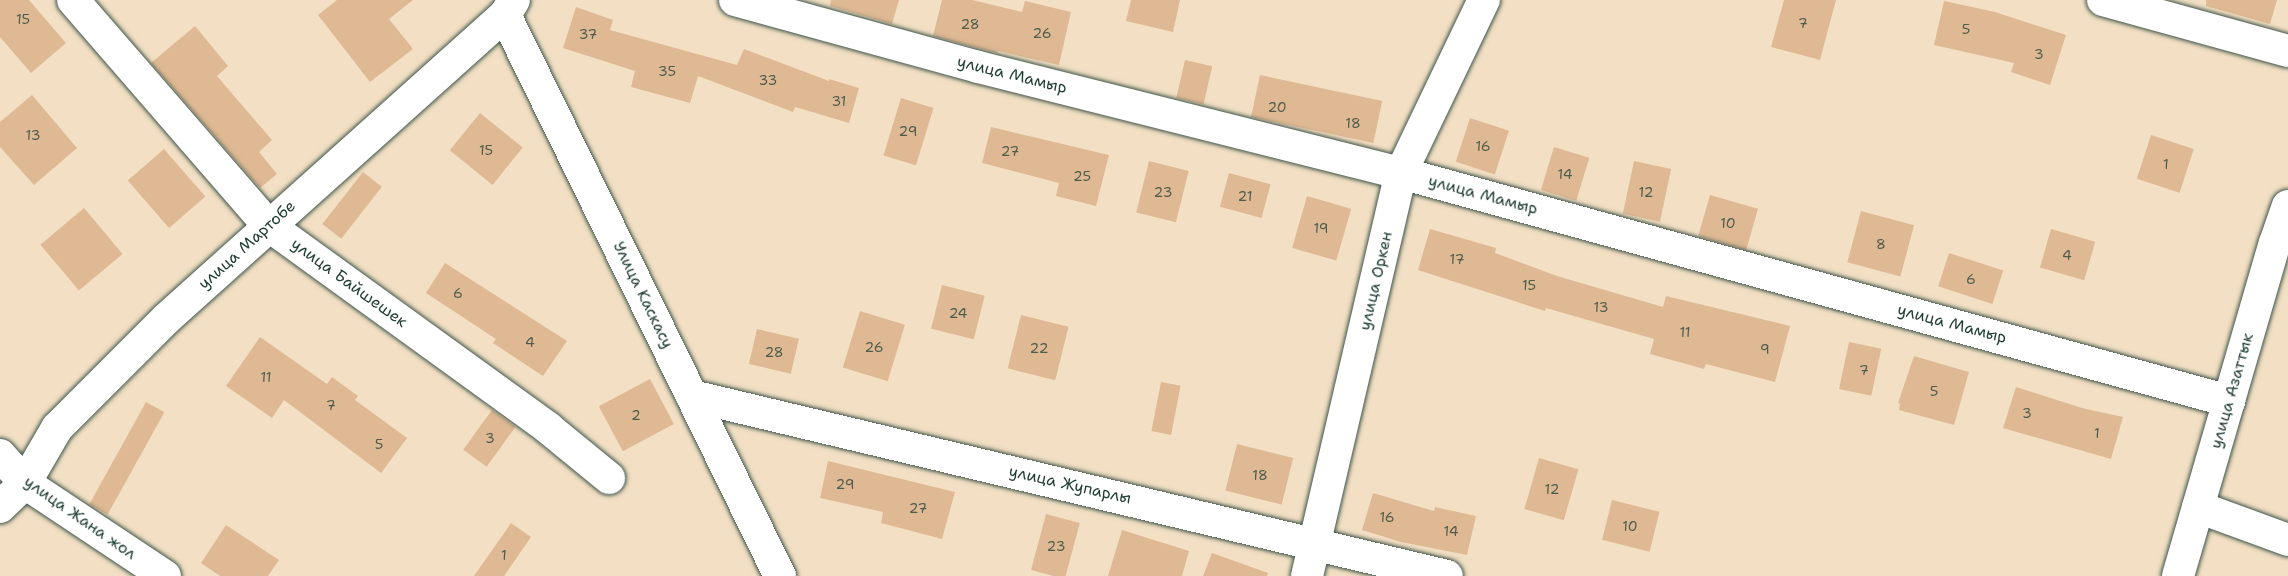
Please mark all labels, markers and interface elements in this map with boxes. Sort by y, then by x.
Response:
house number: 15 [16,11,30,27]
house number: 7 [1798,15,1808,31]
house number: 28 [960,16,980,32]
house number: 5 [1962,21,1970,37]
house number: 26 [1033,25,1051,41]
house number: 37 [579,26,597,42]
house number: 3 [2034,46,2044,62]
street label: улица Мамыр [955,52,1069,98]
house number: 35 [658,63,676,79]
house number: 33 [759,72,777,88]
house number: 31 [832,93,846,109]
house number: 20 [1267,99,1287,115]
house number: 18 [1345,115,1361,131]
house number: 29 [899,123,917,139]
house number: 13 [26,127,40,143]
house number: 16 [1475,138,1491,154]
house number: 15 [479,142,493,158]
house number: 27 [1001,143,1019,159]
house number: 1 [2163,156,2169,172]
house number: 14 [1557,166,1573,182]
house number: 25 [1073,168,1091,184]
street label: улица Мамыр [1426,171,1540,219]
house number: 23 [1154,184,1172,200]
house number: 12 [1639,184,1653,200]
house number: 21 [1238,188,1252,204]
street label: улица Мартобе [195,196,299,294]
house number: 10 [1720,215,1736,231]
house number: 19 [1313,220,1329,236]
street label: улица Оркен [1355,230,1397,332]
street label: улица Байшешек [287,234,411,332]
house number: 8 [1876,236,1886,252]
street label: Улица Каскасу [609,238,677,352]
house number: 4 [2062,247,2072,263]
house number: 17 [1450,251,1464,267]
house number: 6 [1966,271,1976,287]
house number: 15 [1522,277,1536,293]
house number: 6 [453,285,463,301]
house number: 13 [1594,299,1608,315]
street label: улица Мамыр [1895,300,2009,348]
house number: 24 [949,305,967,321]
house number: 11 [1679,324,1691,340]
street label: улица Азаттык [2206,331,2258,451]
house number: 4 [525,334,535,350]
house number: 26 [865,339,883,355]
house number: 22 [1030,340,1048,356]
house number: 9 [1760,341,1770,357]
house number: 28 [764,344,784,360]
house number: 7 [1859,362,1869,378]
house number: 11 [260,369,272,385]
house number: 5 [1930,383,1938,399]
house number: 7 [326,397,336,413]
house number: 3 [2022,405,2032,421]
house number: 2 [631,407,641,423]
house number: 1 [2094,425,2100,441]
house number: 3 [485,430,495,446]
house number: 5 [375,436,383,452]
street label: улица Жупарлы [1007,462,1133,508]
house number: 18 [1252,467,1268,483]
street label: улица Жана жол [20,472,140,564]
house number: 29 [836,476,854,492]
house number: 12 [1545,481,1559,497]
house number: 27 [909,500,927,516]
house number: 16 [1379,509,1395,525]
house number: 10 [1622,518,1638,534]
house number: 14 [1443,523,1459,539]
house number: 23 [1047,538,1065,554]
house number: 1 [501,547,507,563]

